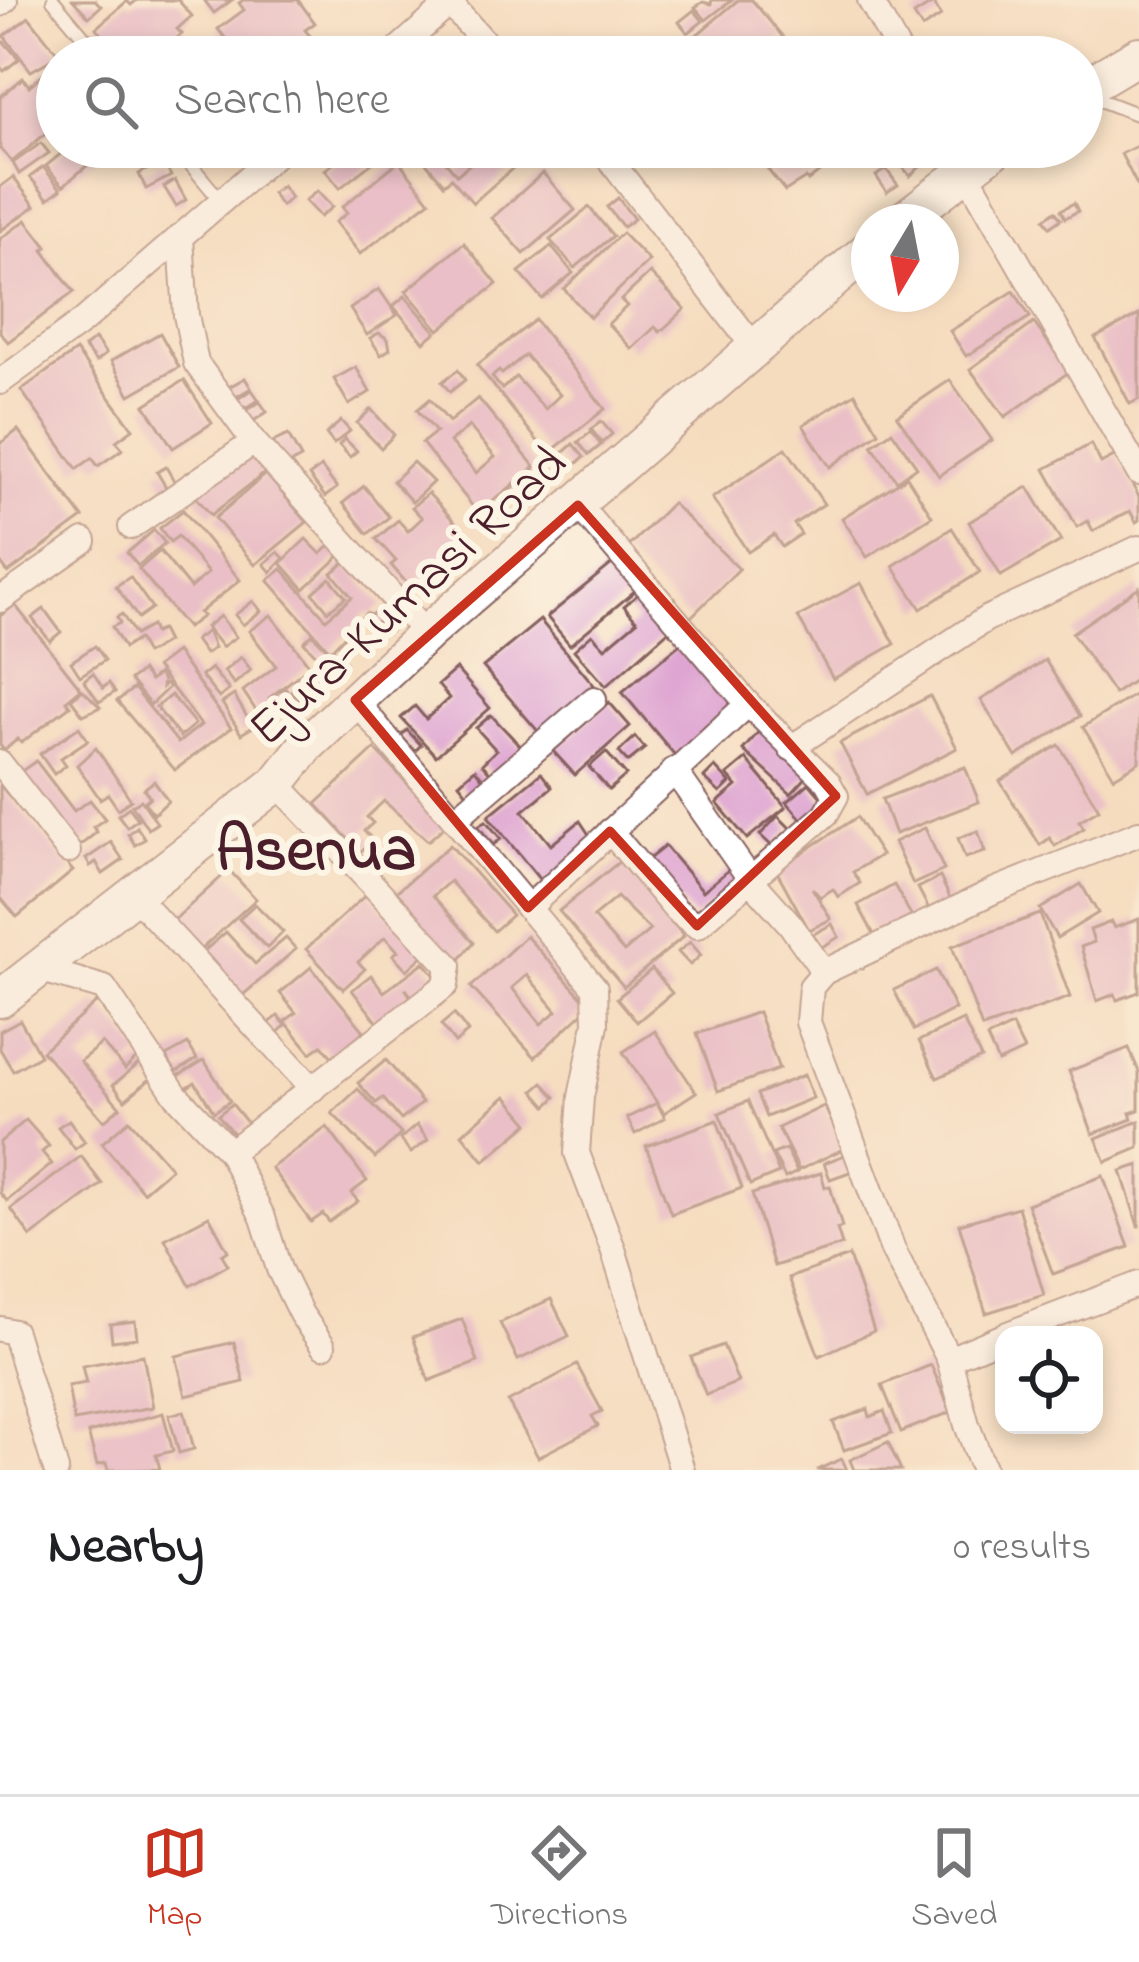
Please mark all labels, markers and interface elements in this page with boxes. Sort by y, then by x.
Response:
search box [36,36,1103,168]
icon: search [78,69,144,135]
text: Search here [174,69,390,135]
north arrow [851,204,959,312]
street label: Ejura-Kumasi Road [233,430,586,766]
district label: Asenua [216,808,416,900]
map controls [995,1326,1103,1434]
button: locate [995,1326,1103,1434]
text: Nearby [48,1511,204,1586]
text: 0 results [953,1520,1091,1577]
tab: Map [142,1820,208,1940]
tab: Directions [491,1820,628,1940]
tab: Saved [911,1820,997,1940]

